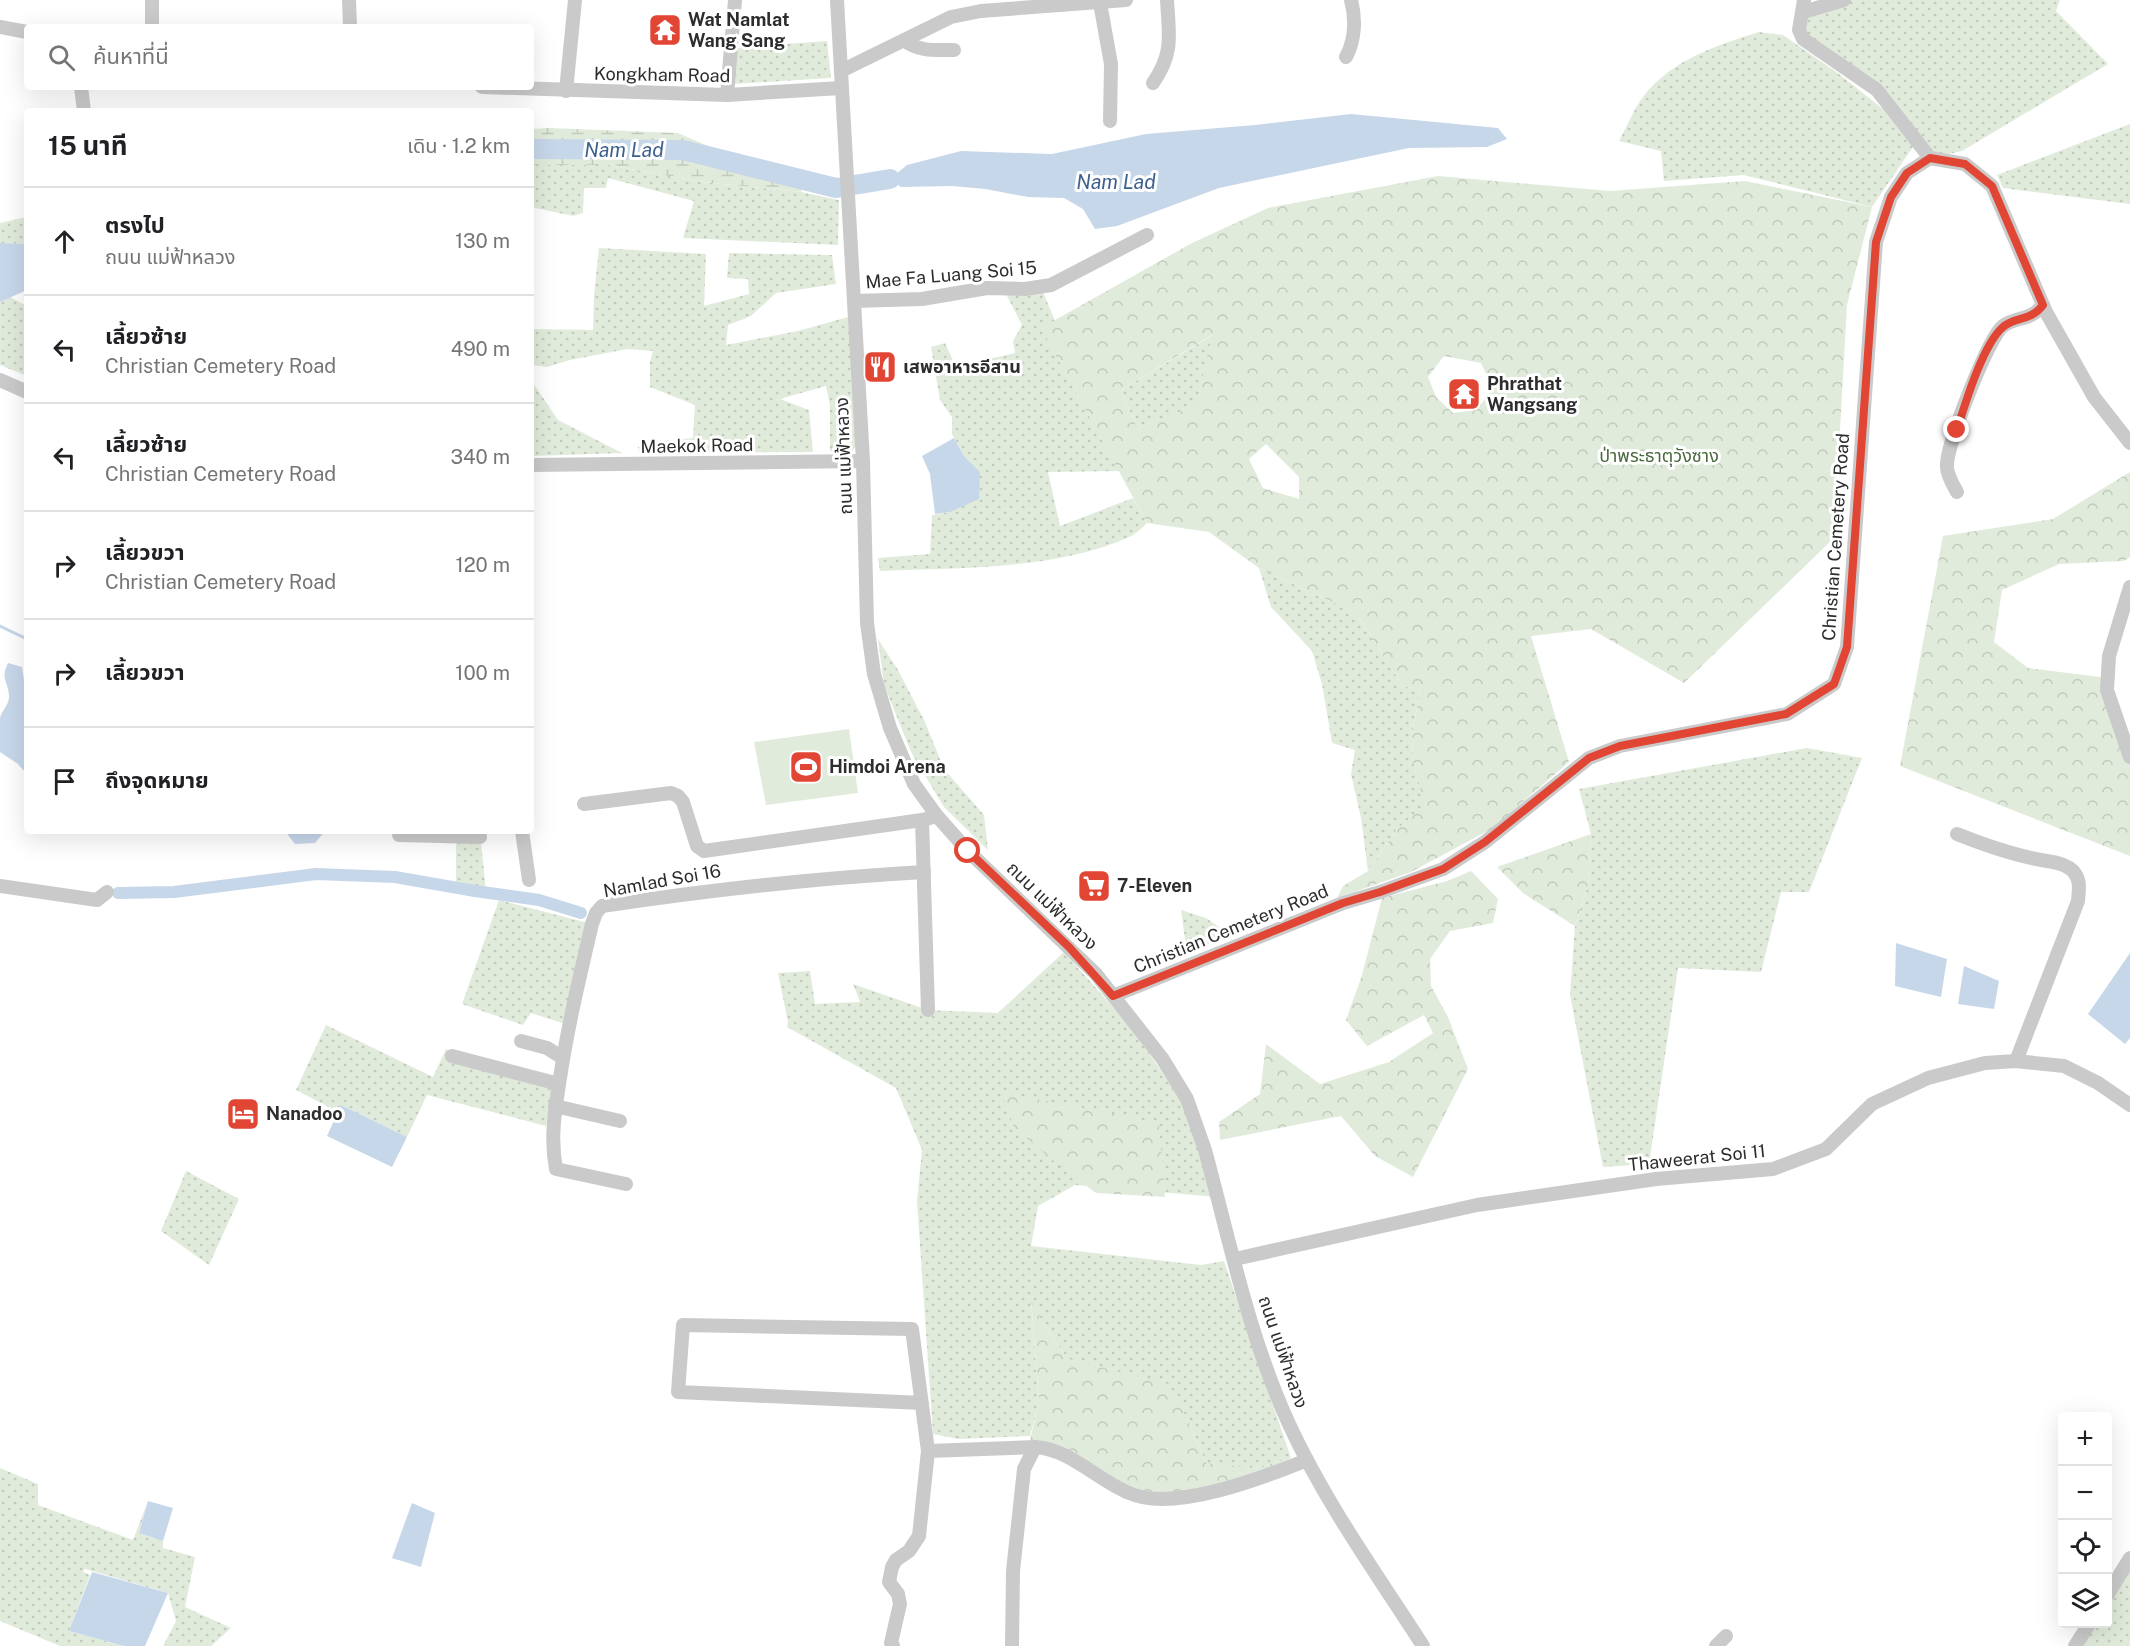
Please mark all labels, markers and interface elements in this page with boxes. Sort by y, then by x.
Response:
place label: Wat Namlat Wang Sang [688,9,790,51]
temple icon: Wat Namlat Wang Sang [647,12,683,48]
search box [24,24,534,90]
icon: search [45,41,78,74]
text: ค้นหาที่นี่ [93,43,169,69]
street label: Kongkham Road [594,63,730,86]
text: 15 นาที [48,130,127,161]
text: เดิน · 1.2 km [407,134,510,158]
water label: Nam Lad [584,138,664,162]
water label: Nam Lad [1076,170,1156,194]
text: ตรงไป [105,212,165,238]
icon: ahead [48,225,81,258]
text: 130 m [455,229,510,253]
text: ถนน แม่ฟ้าหลวง [105,245,236,269]
street label: Mae Fa Luang Soi 15 [864,257,1037,292]
text: เลี้ยวซ้าย [105,323,187,349]
icon: left [48,333,81,366]
text: 490 m [451,337,510,361]
restaurant icon: เสพอาหารอีสาน [862,349,898,385]
text: Christian Cemetery Road [105,354,336,378]
place label: เสพอาหารอีสาน [903,356,1021,377]
place label: Phrathat Wangsang [1487,373,1577,415]
temple icon: Phrathat Wangsang [1446,376,1482,412]
street label: ถนน แม่ฟ้าหลวง [831,397,856,515]
route end [1943,416,1969,442]
text: เลี้ยวซ้าย [105,431,187,457]
street label: Christian Cemetery Road [1818,432,1853,641]
street label: Maekok Road [640,434,754,457]
icon: left [48,441,81,474]
text: 340 m [450,445,510,469]
park label: ป่าพระธาตุวังซาง [1599,445,1719,467]
text: Christian Cemetery Road [105,462,336,486]
text: เลี้ยวขวา [105,539,185,565]
icon: right [48,549,81,582]
text: 120 m [456,553,510,577]
text: Christian Cemetery Road [105,570,336,594]
icon: right [48,657,81,690]
text: เลี้ยวขวา [105,659,185,685]
text: 100 m [455,661,510,685]
sports icon: Himdoi Arena [788,749,824,785]
place label: Himdoi Arena [829,756,946,777]
icon: arrive [48,765,81,798]
text: ถึงจุดหมาย [105,767,209,793]
route start [954,837,980,863]
street label: ถนน แม่ฟ้าหลวง [1003,857,1102,954]
street label: Namlad Soi 16 [601,860,722,901]
supermarket icon: 7-Eleven [1076,868,1112,904]
place label: 7-Eleven [1117,875,1192,896]
street label: Christian Cemetery Road [1130,880,1331,977]
hotel icon: Nanadoo [225,1096,261,1132]
place label: Nanadoo [266,1103,343,1124]
street label: Thaweerat Soi 11 [1627,1140,1767,1175]
street label: ถนน แม่ฟ้าหลวง [1254,1293,1313,1411]
map controls [2058,1412,2112,1628]
button: + [2058,1412,2112,1466]
button: − [2058,1466,2112,1520]
button: locate [2058,1520,2112,1574]
button: layers [2058,1574,2112,1628]

